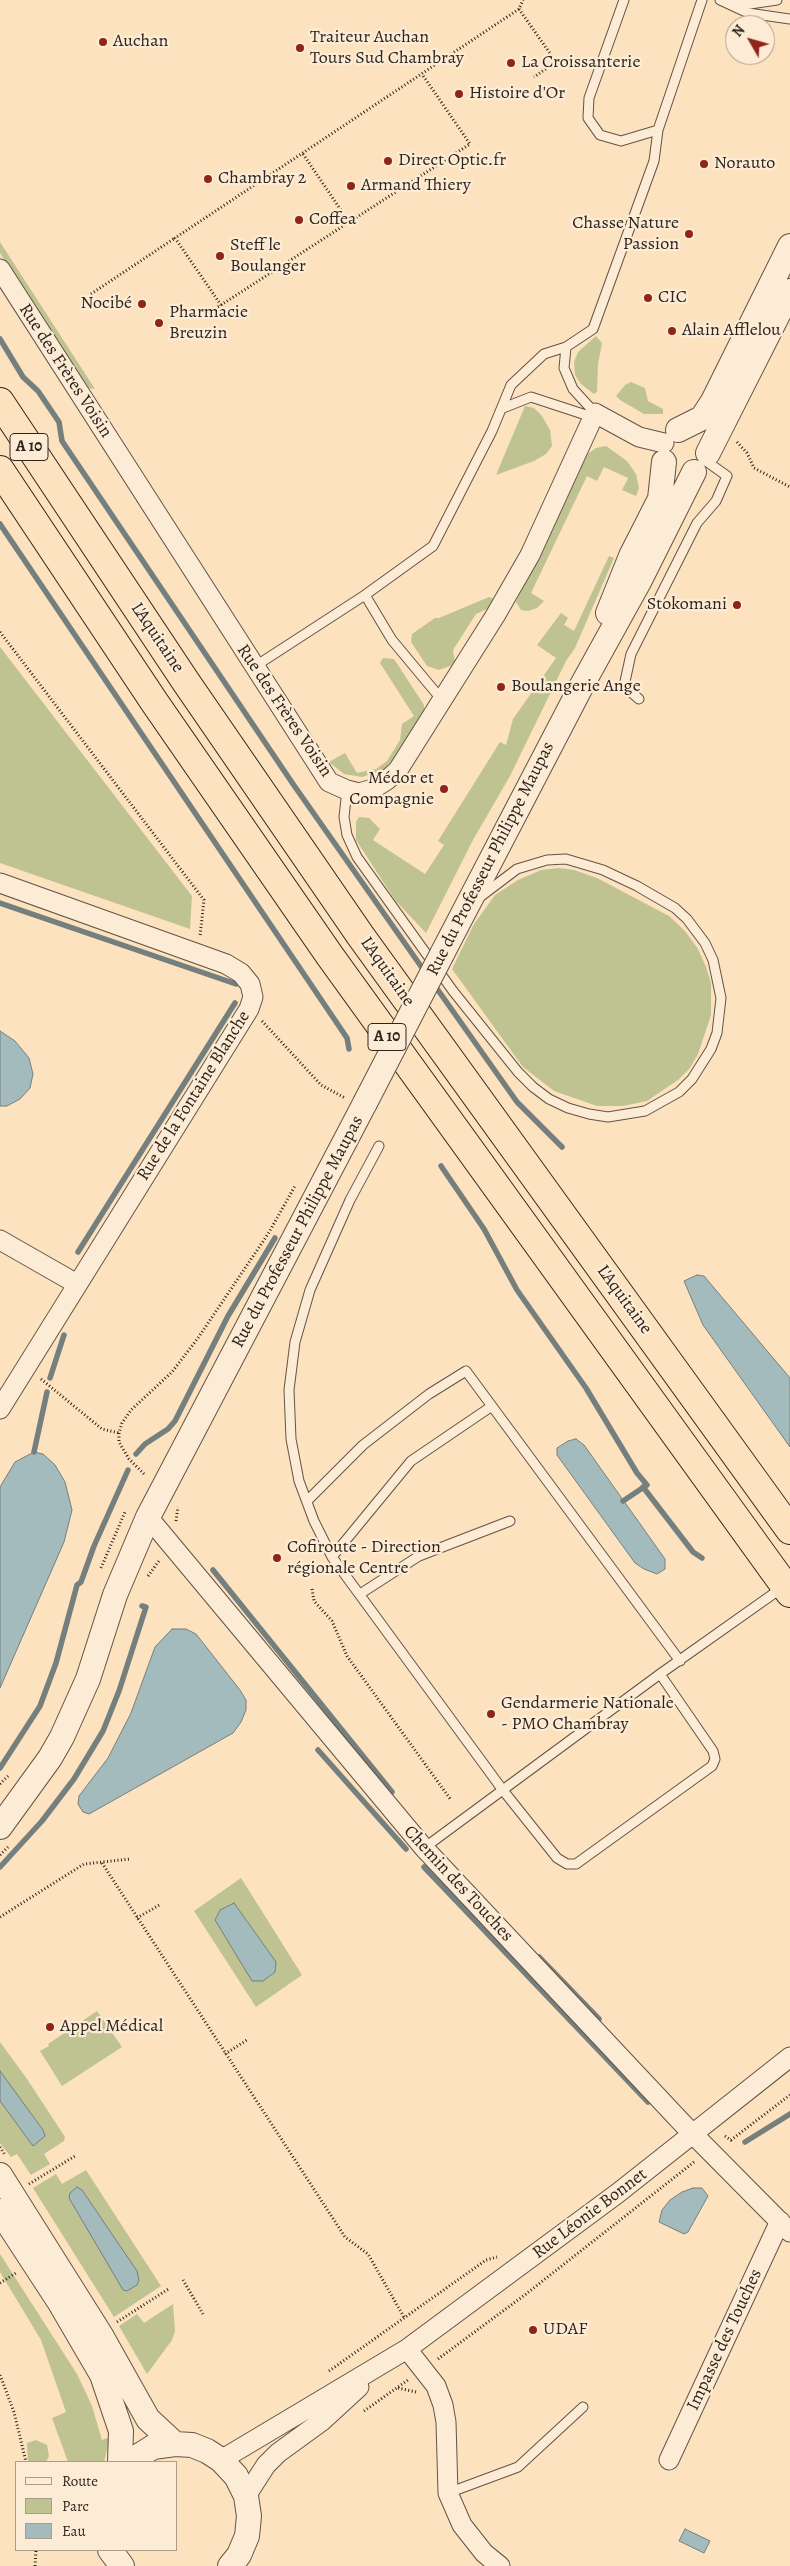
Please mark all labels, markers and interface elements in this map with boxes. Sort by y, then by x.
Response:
north arrow [725,15,775,65]
text: N [728,21,749,41]
place label: Traiteur Auchan Tours Sud Chambray [310,27,464,70]
place label: Auchan [113,31,168,53]
marker: Auchan [97,36,109,48]
marker: Traiteur Auchan Tours Sud Chambray [294,42,306,54]
place label: La Croissanterie [521,52,641,74]
marker: La Croissanterie [505,57,517,69]
place label: Histoire d'Or [469,83,565,105]
marker: Histoire d'Or [453,88,465,100]
place label: Direct Optic.fr [398,150,506,172]
place label: Norauto [714,153,775,175]
marker: Direct Optic.fr [382,155,394,167]
marker: Norauto [698,158,710,170]
place label: Chambray 2 [218,168,306,190]
marker: Chambray 2 [202,173,214,185]
place label: Armand Thiery [361,175,471,197]
marker: Armand Thiery [345,180,357,192]
place label: Coffea [309,209,356,231]
place label: Chasse Nature Passion [572,213,679,255]
marker: Coffea [293,214,305,226]
marker: Chasse Nature Passion [683,228,695,240]
place label: Steff le Boulanger [230,235,306,278]
marker: Steff le Boulanger [214,250,226,262]
place label: CIC [658,287,687,309]
marker: CIC [642,292,654,304]
place label: Nocibé [81,293,132,315]
marker: Nocibé [136,298,148,310]
street label: Rue des Frères Voisin [14,300,116,442]
place label: Pharmacie Breuzin [169,302,248,344]
marker: Pharmacie Breuzin [153,317,165,329]
place label: Alain Afflelou [682,320,781,342]
marker: Alain Afflelou [666,325,678,337]
road number: A 10 [10,434,48,461]
place label: Stokomani [647,594,727,616]
street label: L'Aquitaine [126,599,188,677]
marker: Stokomani [731,599,743,611]
street label: Rue des Frères Voisin [232,641,336,781]
place label: Boulangerie Ange [511,676,641,698]
marker: Boulangerie Ange [495,681,507,693]
street label: Rue du Professeur Philippe Maupas [422,738,560,980]
place label: Médor et Compagnie [349,768,434,811]
marker: Médor et Compagnie [438,783,450,795]
street label: L'Aquitaine [355,933,419,1011]
street label: Rue de la Fontaine Blanche [133,1007,255,1185]
road number: A 10 [368,1024,406,1050]
street label: Rue du Professeur Philippe Maupas [228,1112,368,1352]
street label: L'Aquitaine [592,1261,656,1339]
place label: Cofiroute - Direction régionale Centre [287,1537,441,1580]
marker: Cofiroute - Direction régionale Centre [271,1552,283,1564]
place label: Gendarmerie Nationale - PMO Chambray [501,1693,674,1736]
marker: Gendarmerie Nationale - PMO Chambray [485,1708,497,1720]
street label: Chemin des Touches [399,1821,517,1947]
place label: Appel Médical [60,2016,163,2038]
marker: Appel Médical [44,2021,56,2033]
street label: Rue Léonie Bonnet [528,2164,652,2264]
street label: Impasse des Touches [683,2266,767,2414]
place label: UDAF [543,2319,587,2341]
marker: UDAF [527,2324,539,2336]
legend [15,2461,178,2551]
text: Route [62,2471,98,2491]
text: Parc [62,2496,89,2516]
text: Eau [62,2521,86,2541]

